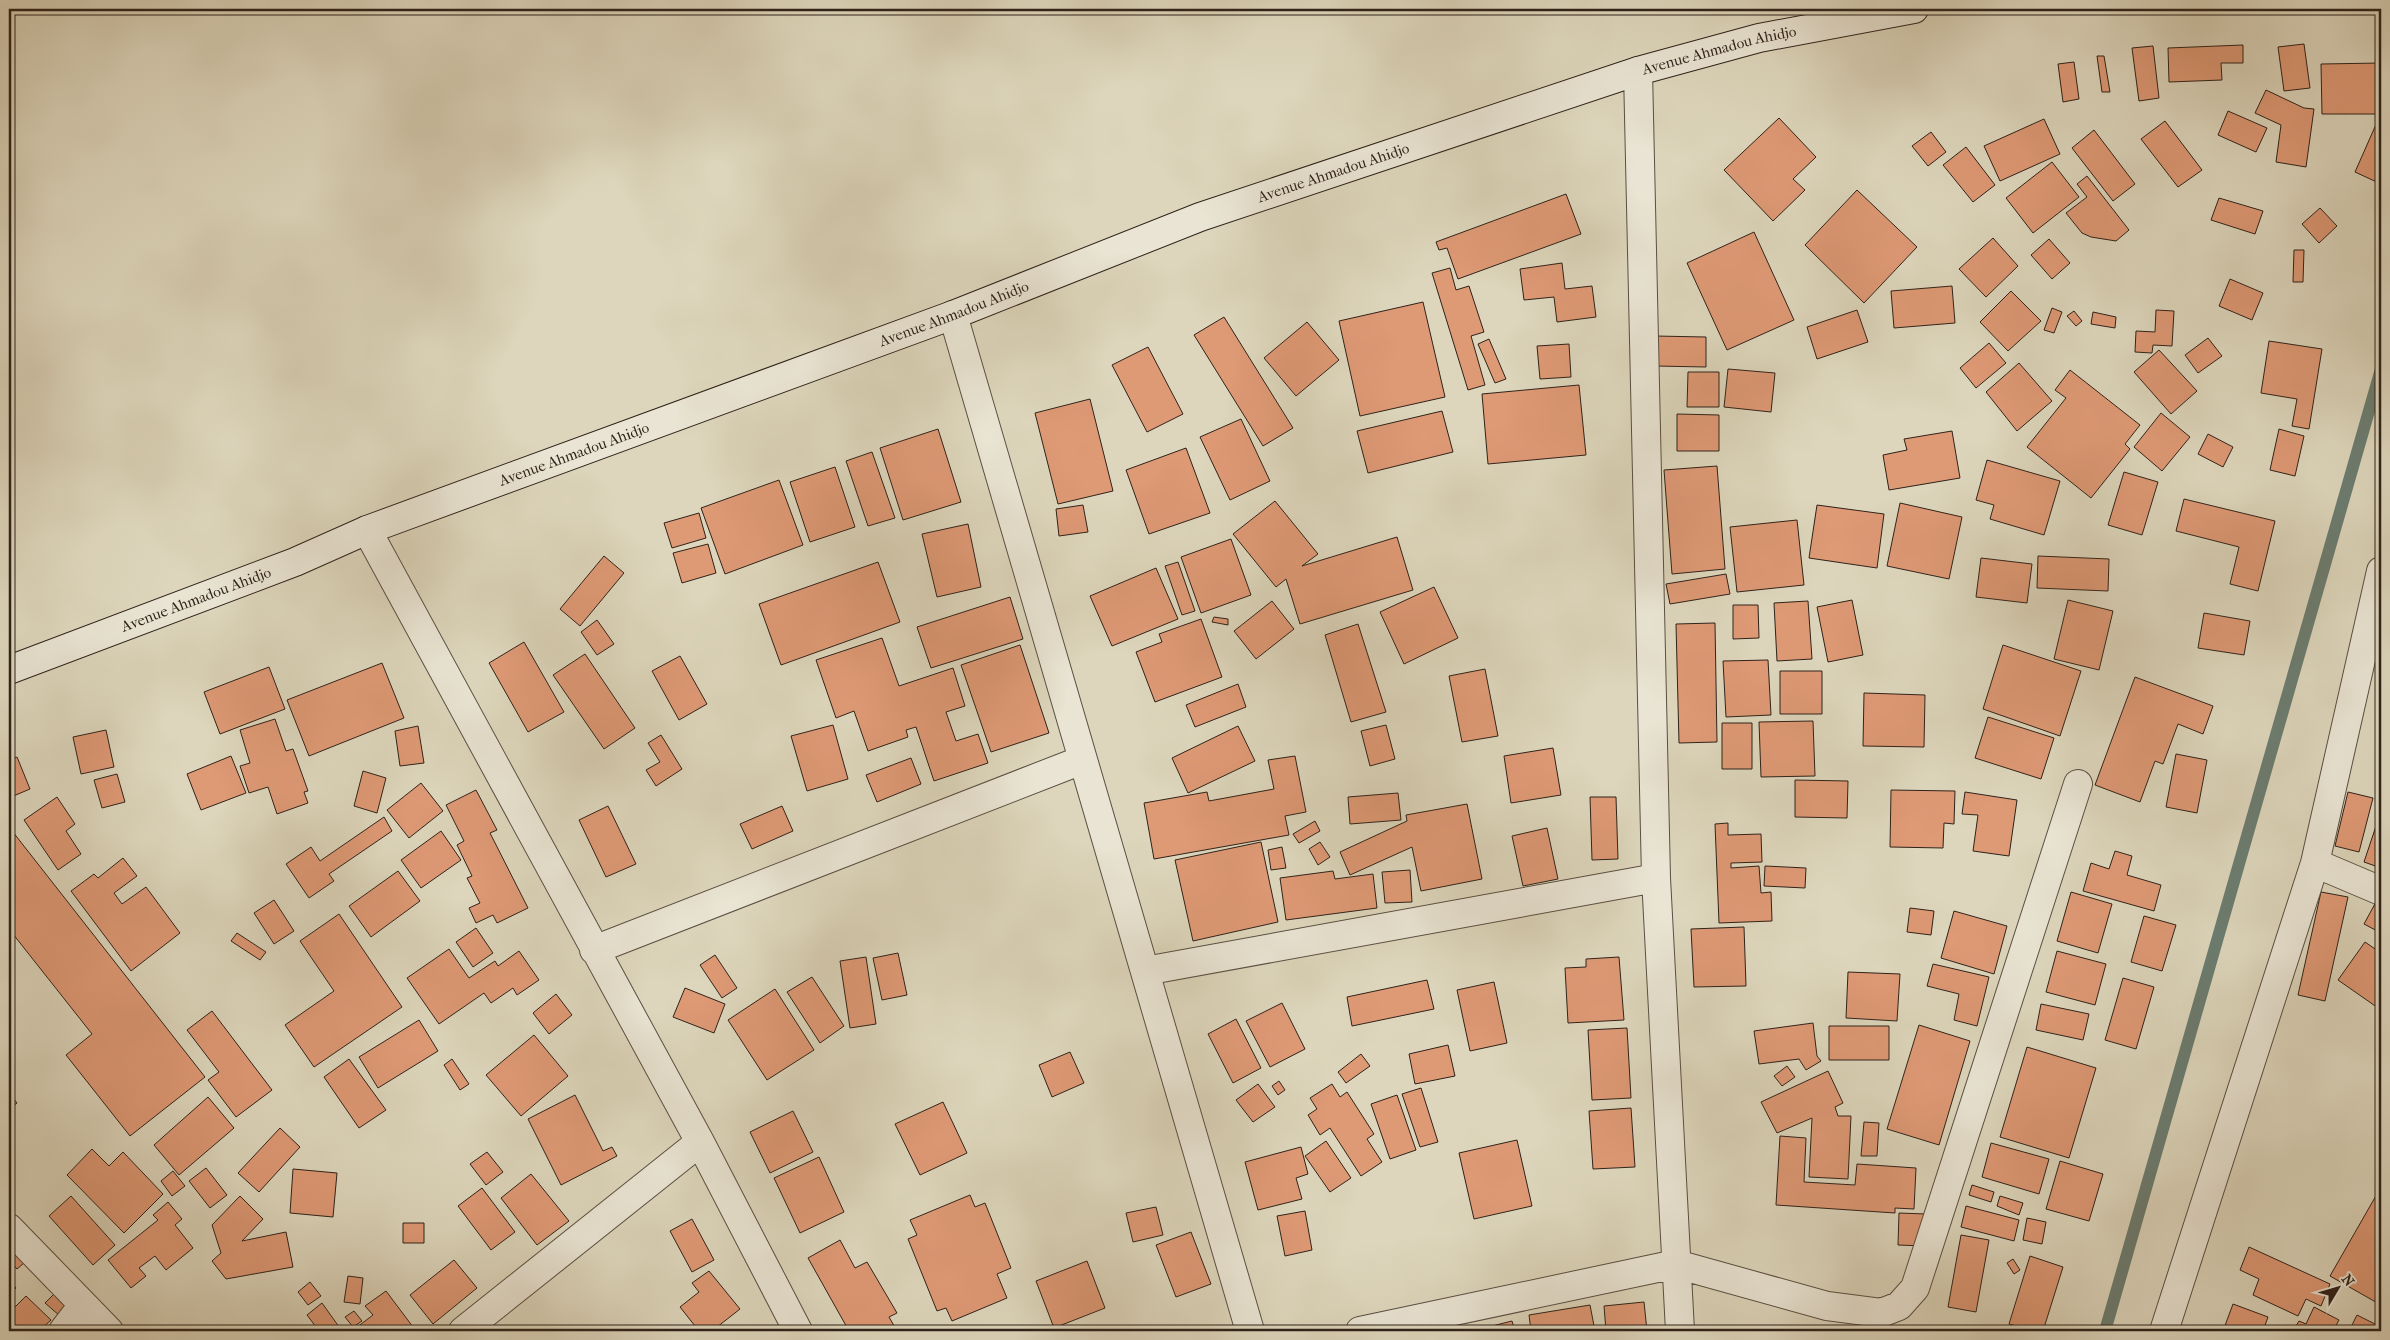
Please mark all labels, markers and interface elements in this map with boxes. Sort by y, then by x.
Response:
street label: Avenue Ahmadou Ahidjo [1639,22,1798,79]
street label: Avenue Ahmadou Ahidjo [1254,139,1412,206]
street label: Avenue Ahmadou Ahidjo [876,277,1032,351]
street label: Avenue Ahmadou Ahidjo [495,418,652,490]
street label: Avenue Ahmadou Ahidjo [118,563,274,636]
north arrow [2312,1262,2362,1312]
text: N [2338,1271,2358,1290]

